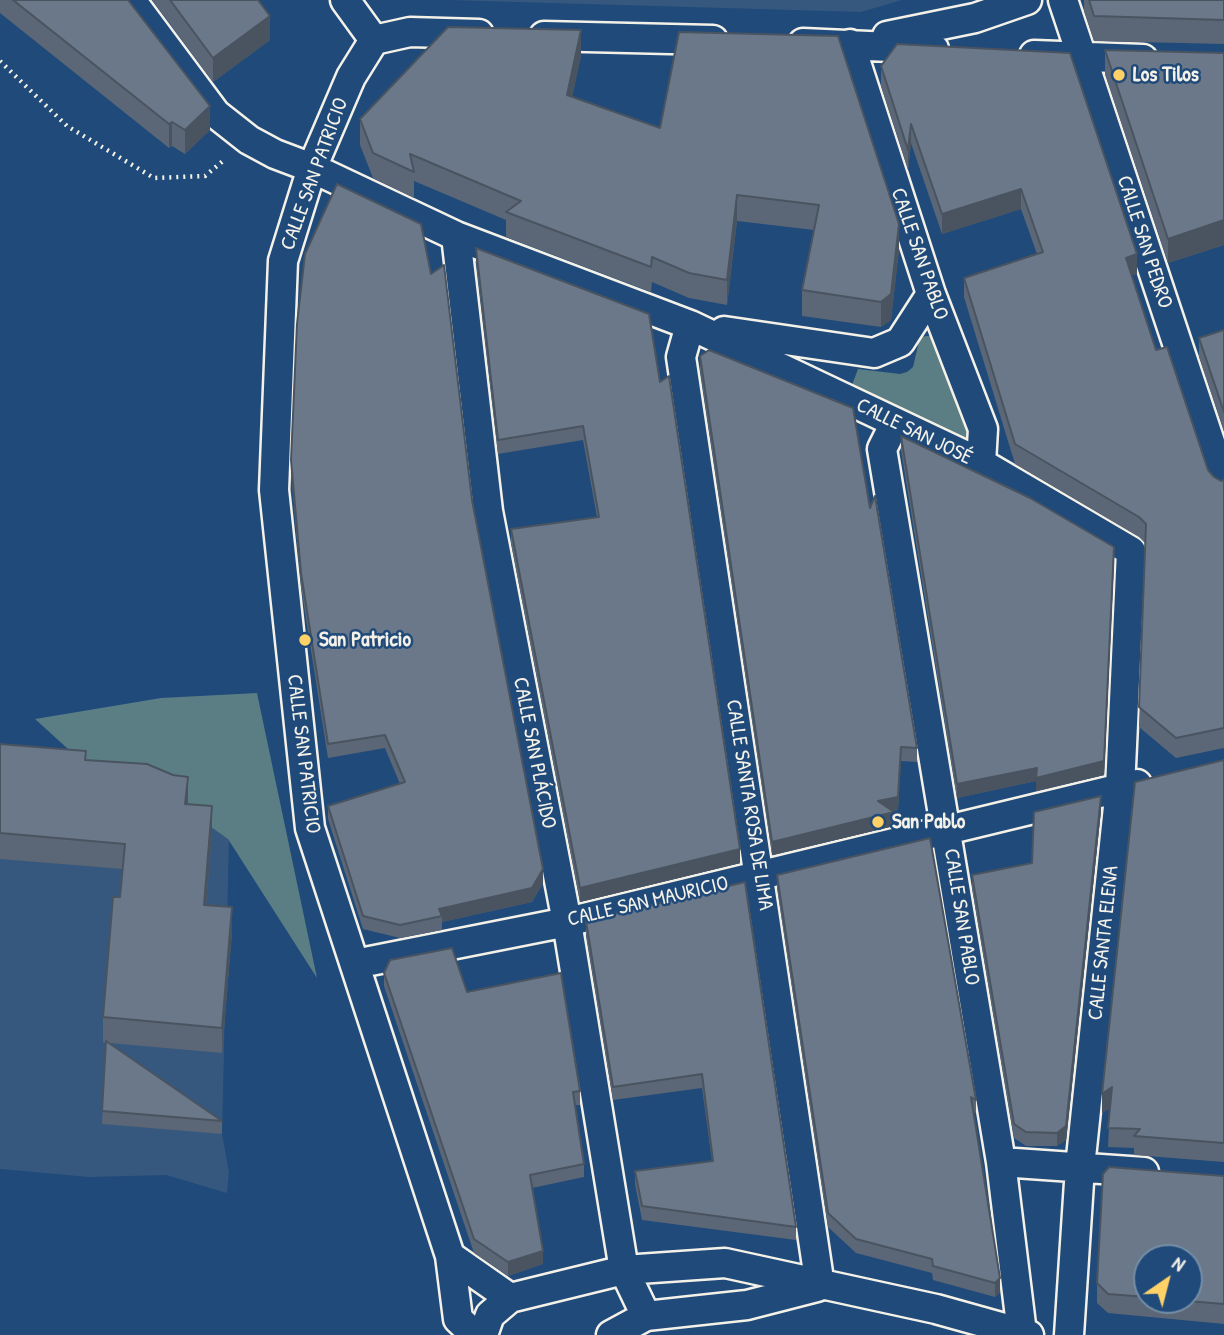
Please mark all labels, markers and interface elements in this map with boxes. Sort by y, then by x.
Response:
place label: Los Tilos [1133,62,1199,88]
marker: Los Tilos [1111,67,1127,83]
street label: CALLE SAN PATRICIO [276,94,354,254]
street label: CALLE SAN PEDRO [1111,173,1177,311]
street label: CALLE SAN PABLO [885,185,953,323]
street label: CALLE SAN JOSÉ [852,393,976,471]
place label: San Patricio [319,627,411,653]
marker: San Patricio [297,632,313,648]
street label: CALLE SAN PATRICIO [281,673,325,835]
street label: CALLE SAN PLÁCIDO [507,675,561,831]
street label: CALLE SANTA ROSA DE LIMA [720,698,778,912]
place label: San Pablo [892,809,965,835]
marker: San Pablo [870,814,886,830]
street label: CALLE SAN PABLO [938,847,984,987]
street label: CALLE SANTA ELENA [1083,864,1125,1022]
street label: CALLE SAN MAURICIO [565,871,731,933]
north arrow [1133,1244,1203,1314]
text: N [1167,1250,1190,1277]

